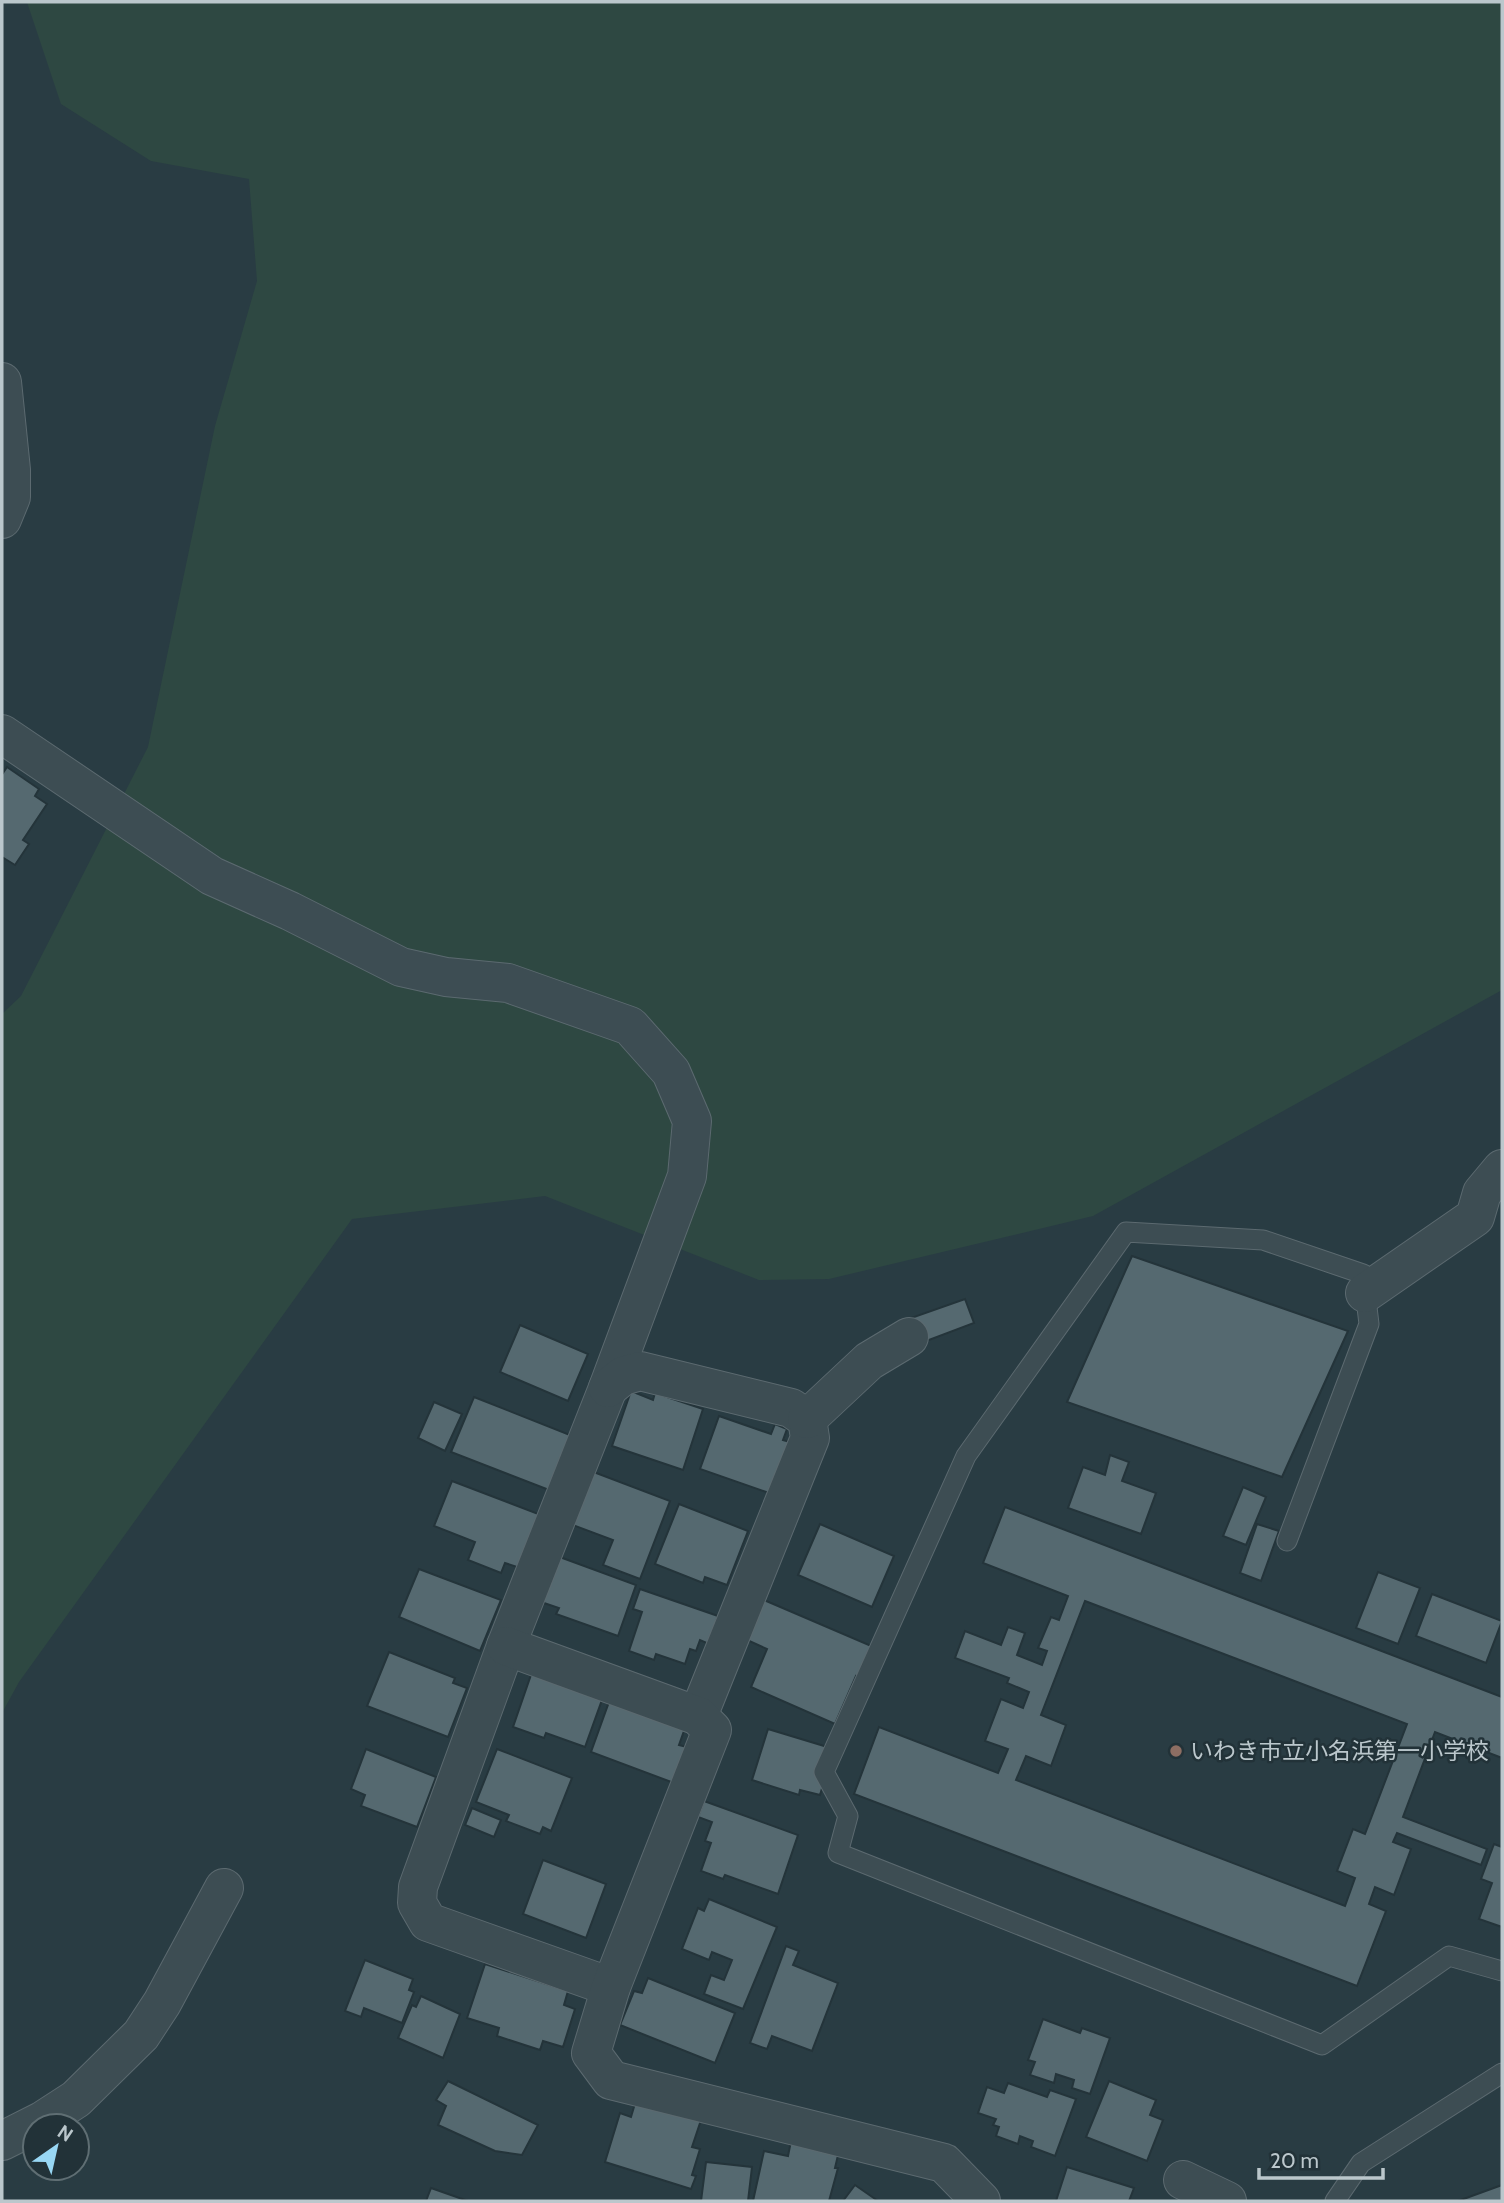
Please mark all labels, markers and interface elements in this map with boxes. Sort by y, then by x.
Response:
place label: いわき市立小名浜第一小学校 [1190,1737,1489,1765]
marker: いわき市立小名浜第一小学校 [1168,1743,1184,1759]
north arrow [21,2112,91,2182]
text: N [53,2120,77,2147]
scale bar [1259,2136,1383,2180]
text: 20 m [1270,2148,1319,2173]

